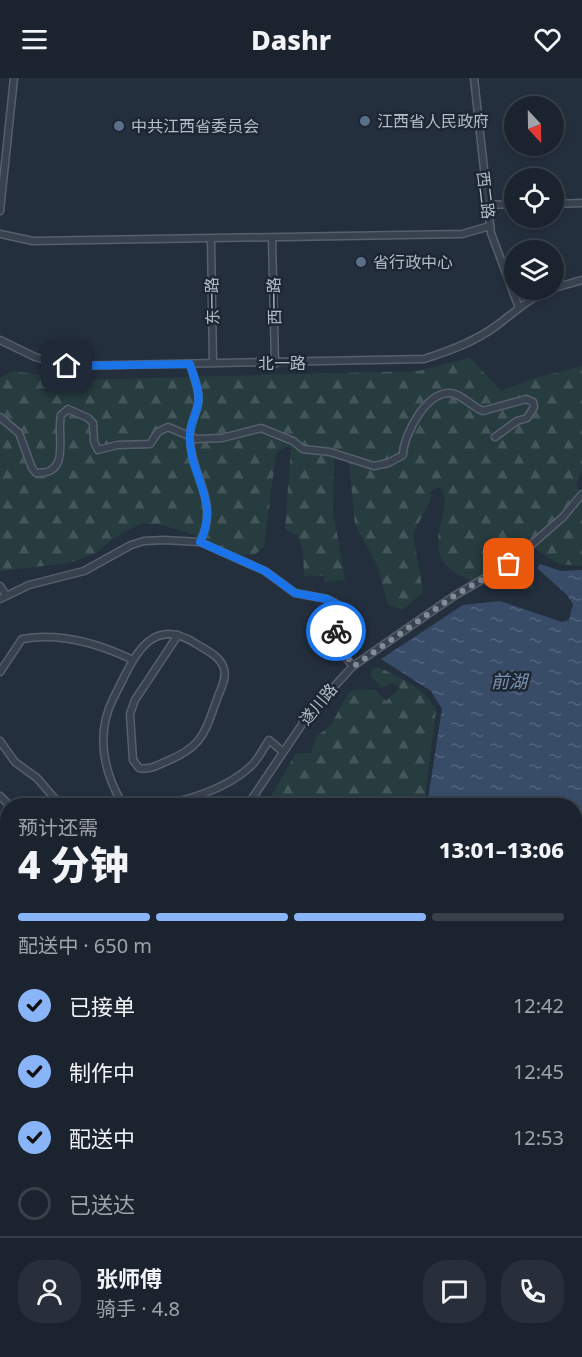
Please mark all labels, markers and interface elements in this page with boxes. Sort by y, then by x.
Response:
text: Dashr [251,21,331,58]
icon: menu [18,23,51,56]
icon: heart [531,23,564,56]
north arrow [504,96,564,156]
map controls [504,96,564,300]
place label: 江西省人民政府 [377,110,489,132]
marker: 江西省人民政府 [358,114,372,128]
place label: 中共江西省委员会 [131,115,259,137]
marker: 中共江西省委员会 [112,119,126,133]
button: locate [504,168,564,228]
street label: 西二路 [472,170,500,220]
button: layers [504,240,564,300]
place label: 省行政中心 [373,251,453,273]
marker: 省行政中心 [354,255,368,269]
street label: 东一路 [201,277,223,325]
street label: 西一路 [263,277,285,325]
pin [41,340,92,391]
icon: home [50,349,83,382]
street label: 北一路 [258,352,306,374]
pin [483,538,534,589]
icon: bag [492,547,525,580]
courier [306,601,366,661]
icon: bike [320,615,353,648]
water label: 前湖 [491,669,530,693]
street label: 遂川路 [294,679,342,729]
text: 预计还需 [18,814,98,841]
text: 13:01–13:06 [439,834,564,864]
text: 4 分钟 [18,837,129,890]
text: 配送中 · 650 m [18,932,152,959]
icon: check [18,989,51,1022]
text: 已接单 [69,991,135,1021]
text: 12:42 [513,992,564,1019]
icon: check [18,1055,51,1088]
text: 制作中 [69,1057,135,1087]
text: 12:45 [513,1058,564,1085]
icon: check [18,1121,51,1154]
text: 配送中 [69,1123,135,1153]
text: 12:53 [513,1124,564,1151]
text: 已送达 [69,1189,135,1219]
button: person [18,1260,81,1323]
button: chat [423,1260,486,1323]
button: phone [501,1260,564,1323]
text: 张师傅 [96,1263,162,1293]
text: 骑手 · 4.8 [96,1295,180,1322]

